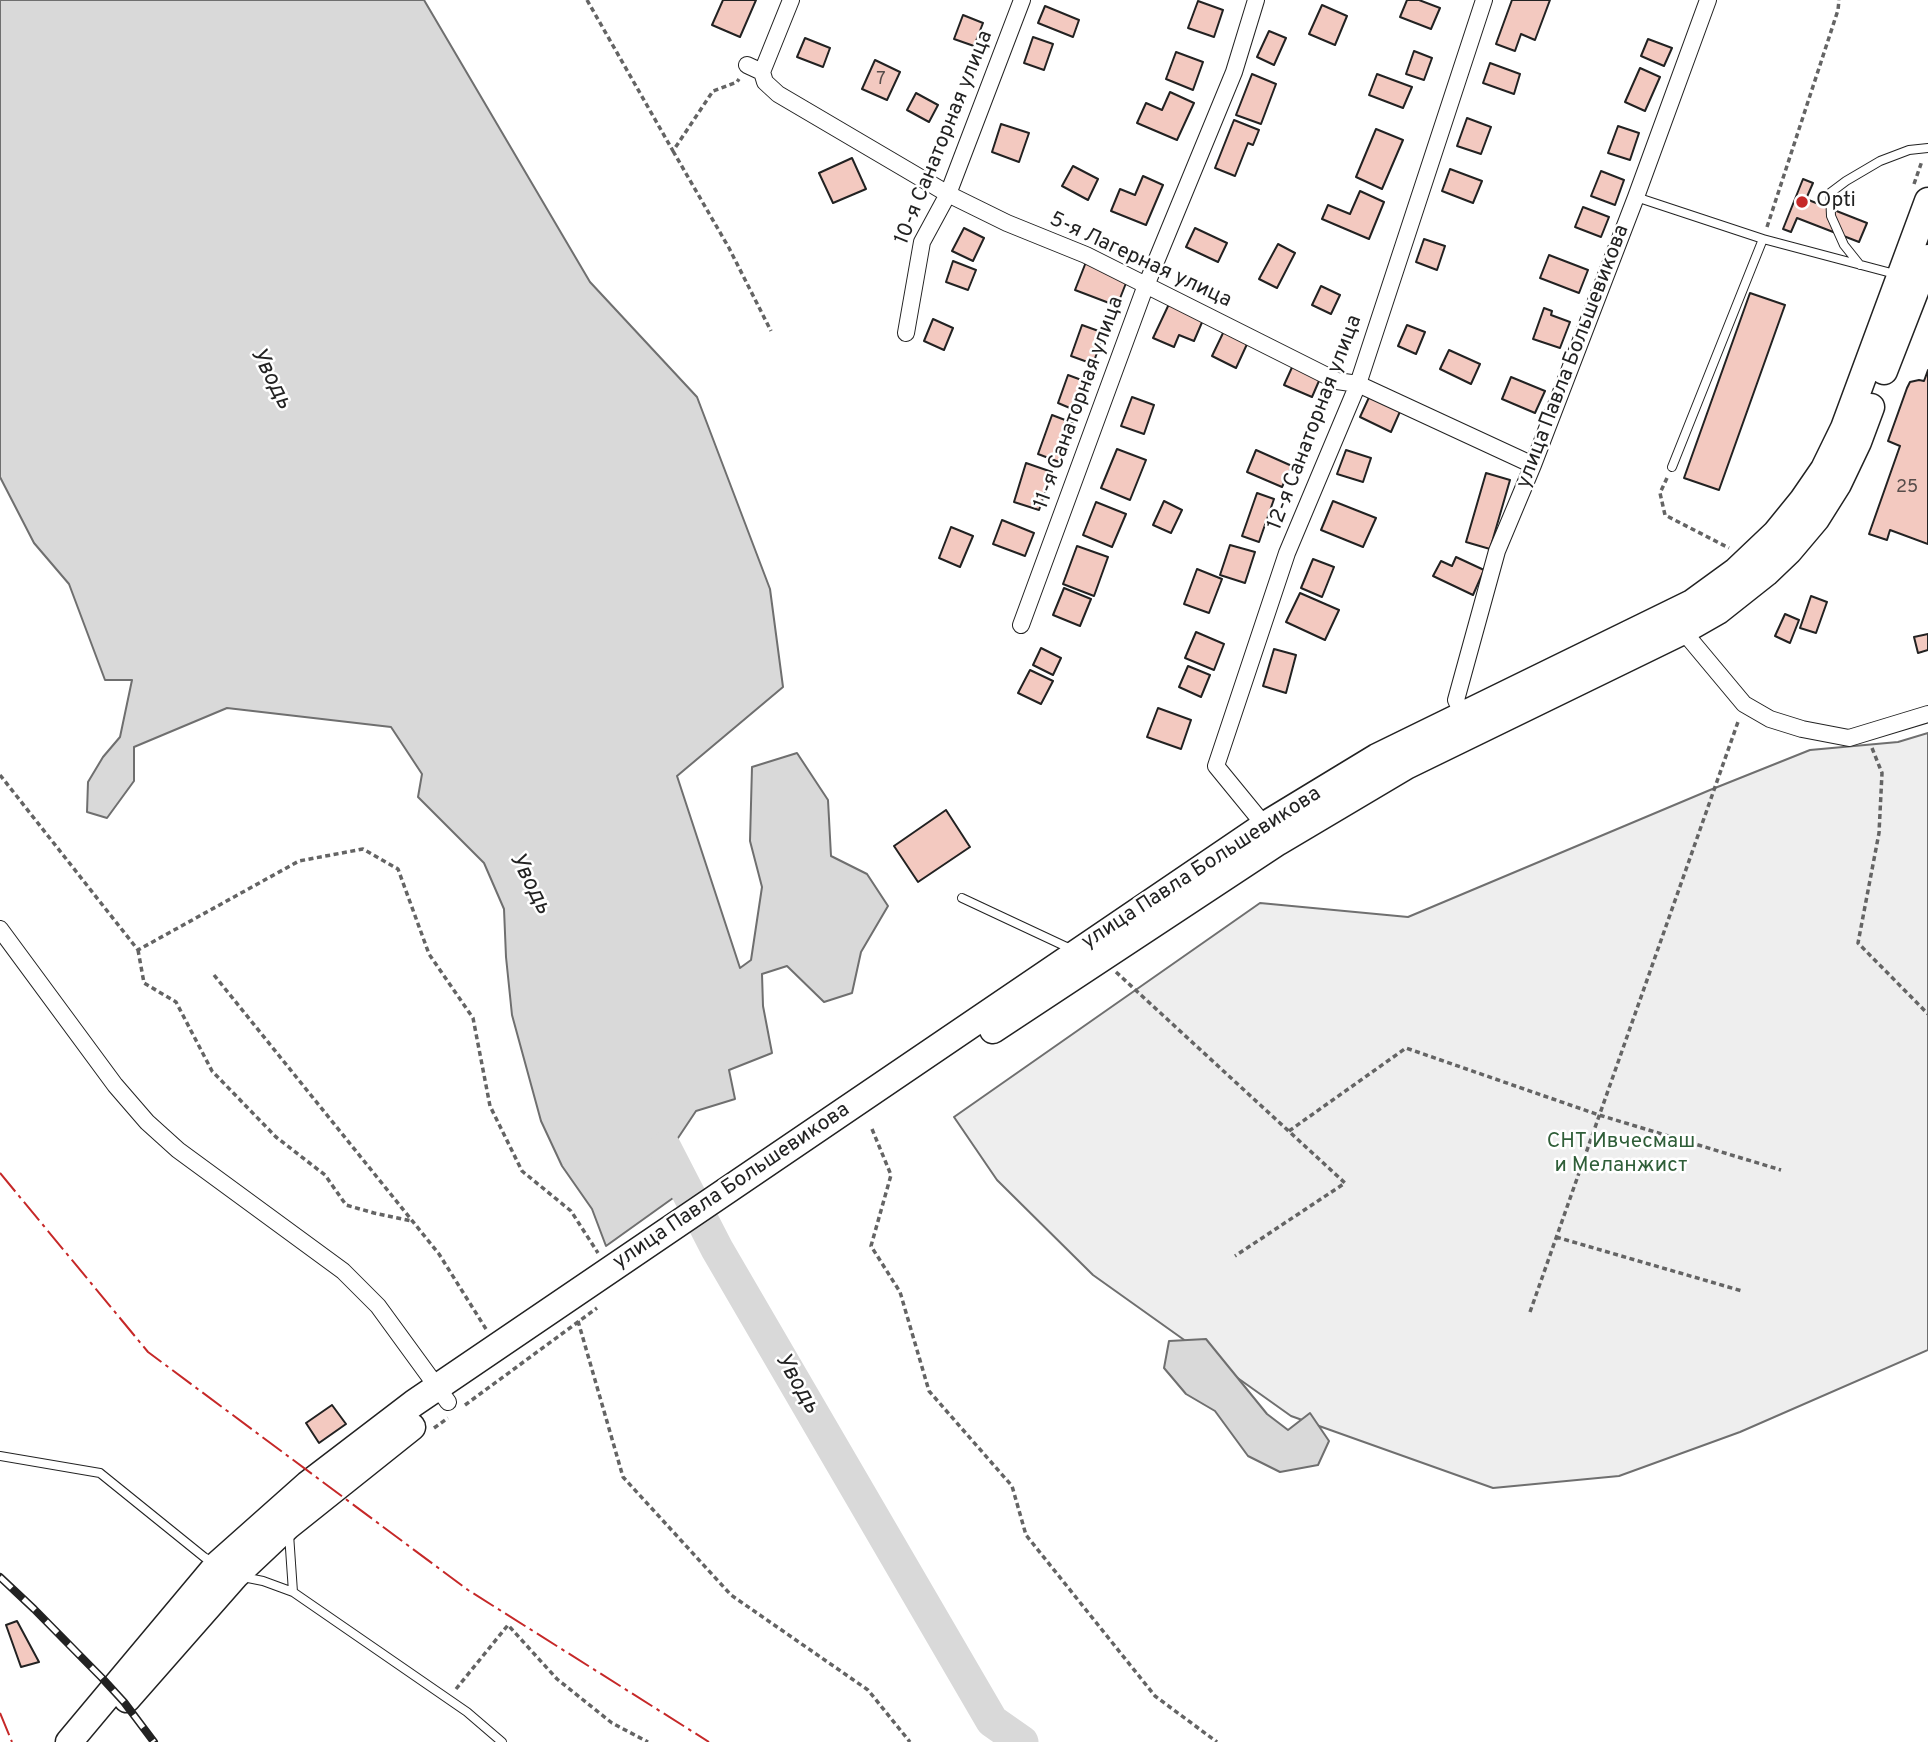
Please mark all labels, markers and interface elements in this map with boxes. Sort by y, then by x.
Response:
street label: 10-я Санаторная улица [890,27,1000,249]
house number: 7 [876,69,886,91]
place label: Opti [1816,189,1856,215]
marker: Opti [1794,194,1810,210]
street label: 5-я Лагерная улица [1045,208,1235,314]
street label: улица Павла Большевикова [1512,222,1636,492]
street label: 11-я Санаторная улица [1030,293,1130,513]
street label: 12-я Санаторная улица [1263,312,1369,534]
water label: Уводь [243,344,297,414]
house number: 25 [1896,477,1918,499]
street label: улица Павла Большевикова [1078,782,1326,956]
water label: Уводь [502,849,556,919]
street label: улица Павла Большевикова [609,1098,855,1276]
park label: СНТ Ивчесмаш и Меланжист [1547,1130,1695,1180]
water label: Уводь [768,1349,824,1419]

